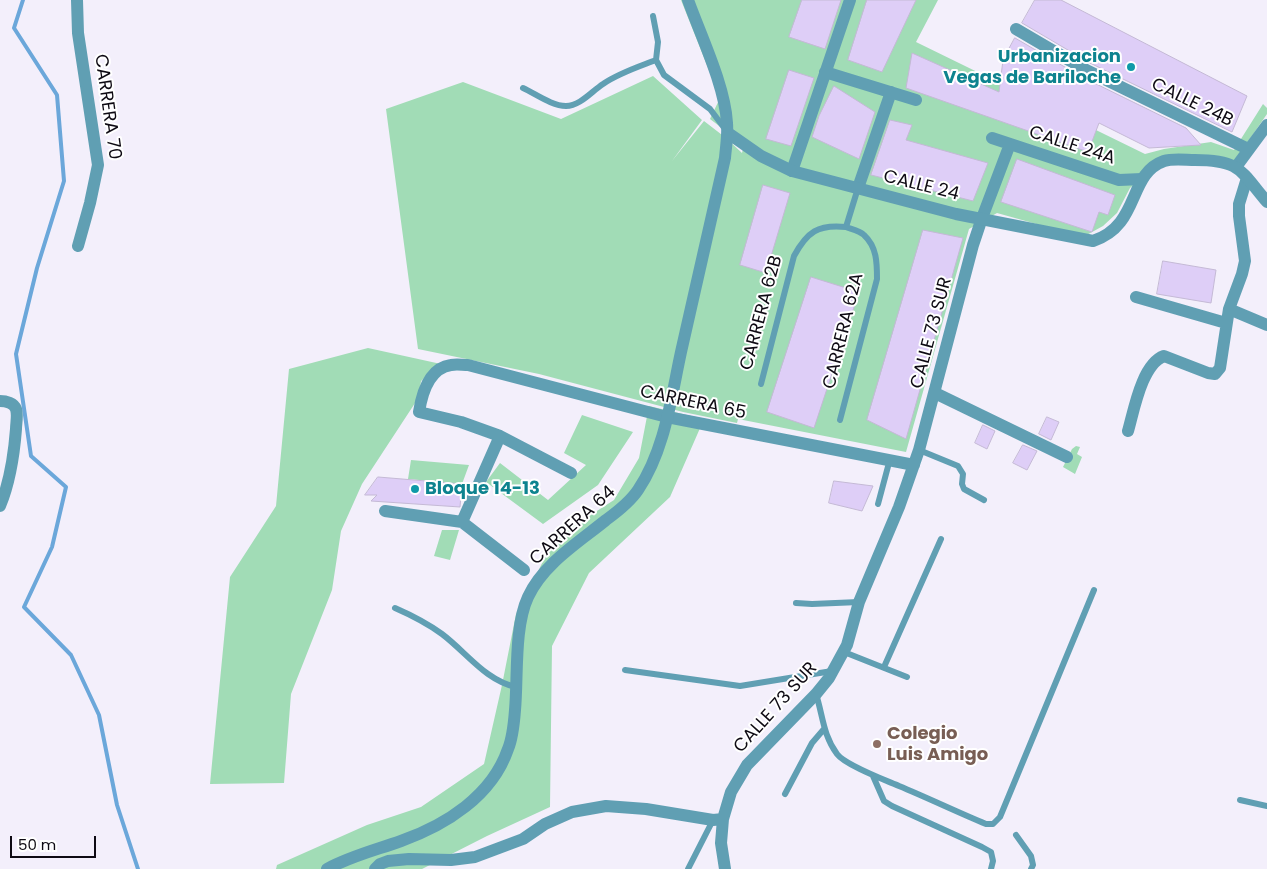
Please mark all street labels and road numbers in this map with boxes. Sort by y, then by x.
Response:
street label: CARRERA 70 [89,53,125,161]
street label: CALLE 24B [1148,74,1236,132]
street label: CALLE 24A [1026,122,1118,170]
street label: CALLE 24 [881,166,961,206]
street label: CARRERA 62B [736,253,788,373]
street label: CARRERA 62A [819,271,869,391]
street label: CALLE 73 SUR [907,275,957,391]
street label: CARRERA 65 [638,381,748,425]
street label: CARRERA 64 [526,482,620,570]
street label: CALLE 73 SUR [730,658,822,758]

